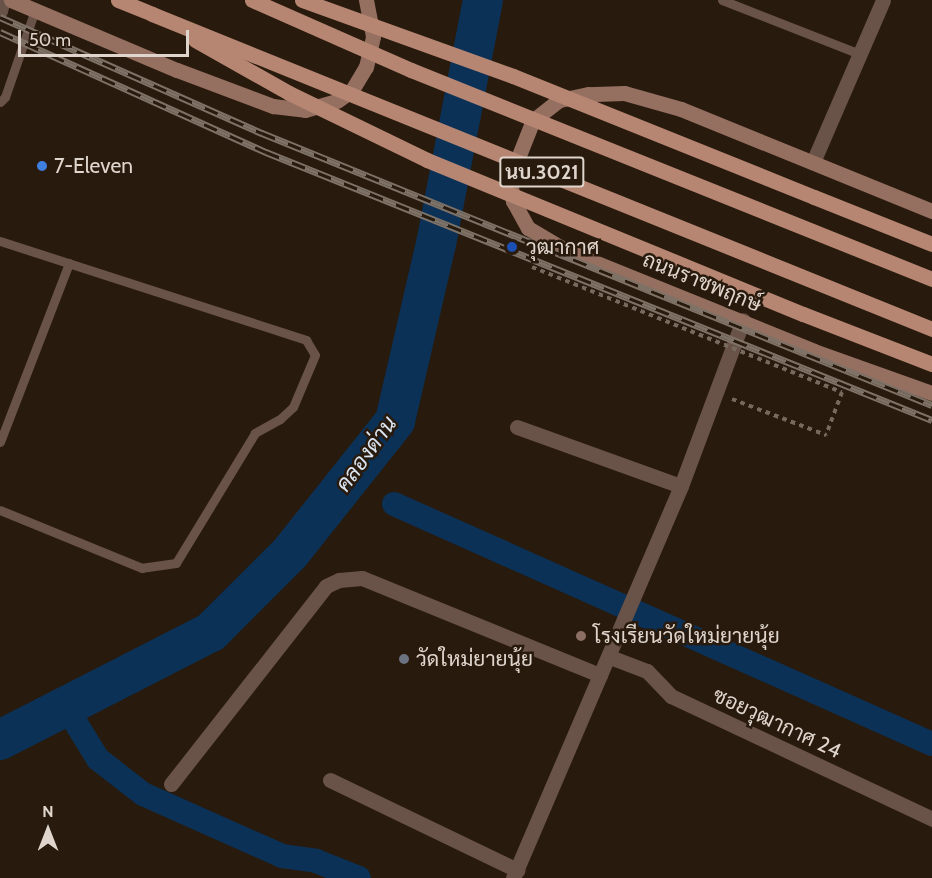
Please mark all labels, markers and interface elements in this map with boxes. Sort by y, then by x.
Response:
scale bar [21,18,192,56]
text: 50 m [29,29,71,51]
place label: 7-Eleven [54,153,133,179]
road number: นบ.3021 [498,155,586,189]
marker: 7-Eleven [35,159,49,173]
place label: วุฒากาศ [526,234,599,260]
marker: วุฒากาศ [503,238,521,256]
street label: ถนนราชพฤกษ์ [639,247,765,317]
water label: คลองด่าน [330,411,402,497]
place label: โรงเรียนวัดใหม่ยายนุ้ย [593,623,780,649]
marker: โรงเรียนวัดใหม่ยายนุ้ย [574,629,588,643]
place label: วัดใหม่ยายนุ้ย [416,646,533,672]
marker: วัดใหม่ยายนุ้ย [397,652,411,666]
street label: ซอยวุฒากาศ 24 [709,682,845,764]
north arrow [18,800,78,860]
text: N [42,802,54,821]

